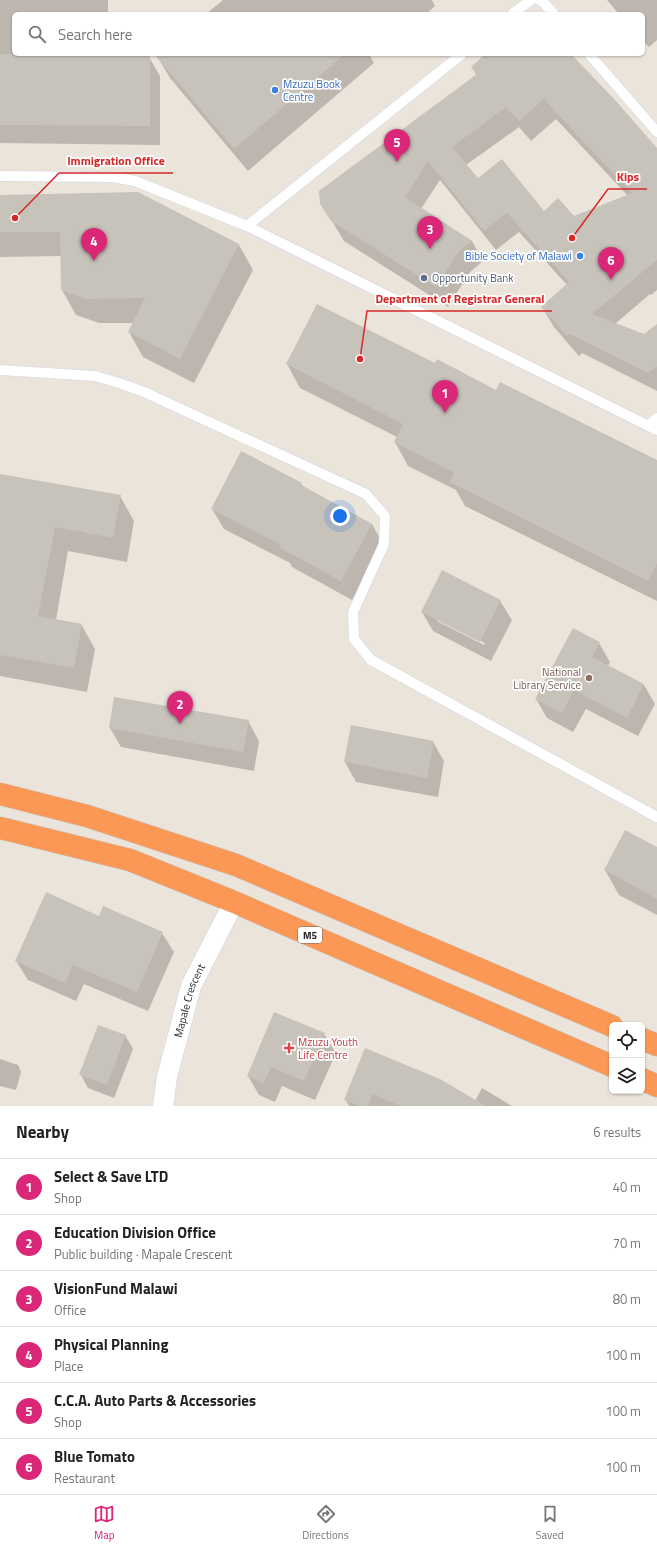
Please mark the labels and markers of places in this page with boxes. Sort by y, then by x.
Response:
place label: Mzuzu Book Centre [283,76,341,105]
marker: Mzuzu Book Centre [270,85,280,95]
pin: 5 [384,129,410,162]
callout: Immigration Office [59,149,173,173]
callout: Kips [608,165,647,189]
pin: 3 [417,216,443,249]
pin: 4 [81,228,107,261]
pin: 6 [598,247,624,280]
place label: Bible Society of Malawi [465,248,572,264]
marker: Bible Society of Malawi [575,251,585,261]
place label: Opportunity Bank [432,270,514,286]
marker: Opportunity Bank [419,273,429,283]
callout: Department of Registrar General [367,287,552,311]
pin: 1 [432,380,458,413]
place label: National Library Service [513,664,581,693]
marker: National Library Service [584,673,594,683]
pin: 2 [167,691,193,724]
place label: Mzuzu Youth Life Centre [298,1034,358,1063]
marker: Mzuzu Youth Life Centre [283,1042,295,1054]

